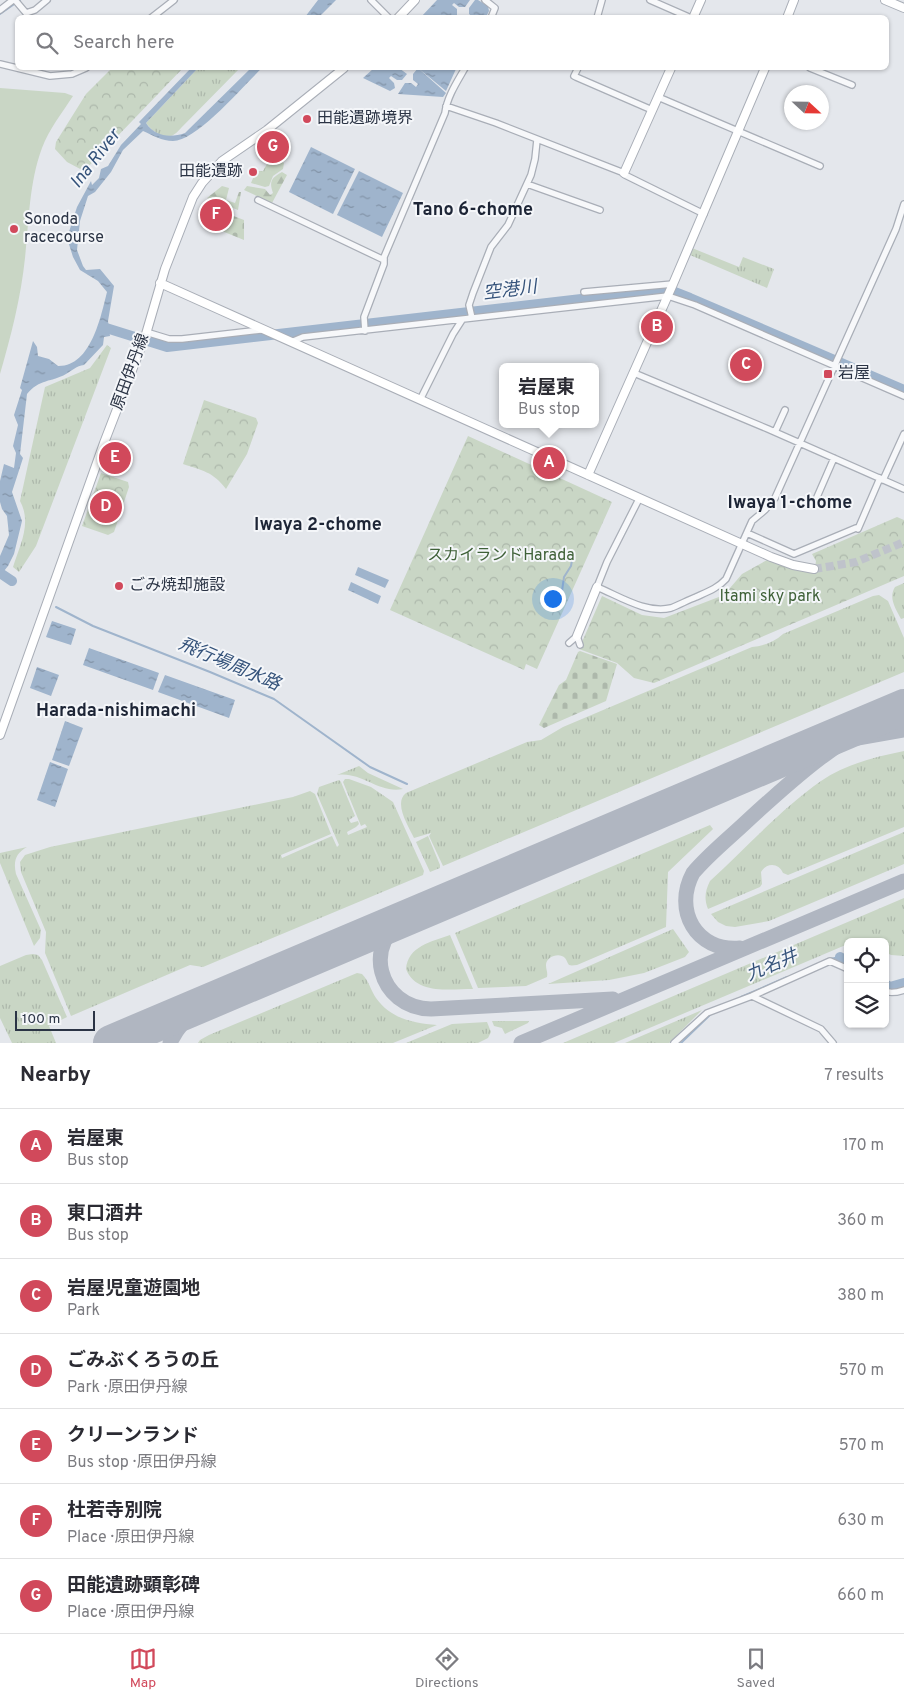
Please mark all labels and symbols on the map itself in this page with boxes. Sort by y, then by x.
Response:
north arrow [784,85,829,130]
place label: 田能遺跡境界 [317,109,413,129]
marker: 田能遺跡境界 [301,113,313,125]
water label: Ina River [66,123,128,193]
pin: G [257,128,289,166]
place label: 田能遺跡 [179,162,243,182]
marker: 田能遺跡 [247,166,259,178]
pin: F [200,196,232,234]
district label: Tano 6-chome [413,199,533,222]
place label: Sonoda racecourse [24,210,104,248]
marker: Sonoda racecourse [8,223,20,235]
water label: 空港川 [482,276,540,306]
pin: B [641,308,673,346]
street label: 原田伊丹線 [108,331,154,413]
pin: C [730,346,762,384]
place label: 岩屋 [838,364,870,384]
marker: 岩屋 [822,368,834,380]
pin: E [99,439,131,477]
pin: A [533,444,565,482]
pin: D [90,488,122,526]
district label: Iwaya 1-chome [728,492,852,515]
district label: Iwaya 2-chome [254,514,382,537]
park label: スカイランドHarada [427,546,575,566]
place label: ごみ焼却施設 [129,576,225,596]
marker: ごみ焼却施設 [113,580,125,592]
your location [540,586,566,612]
park label: Itami sky park [720,587,820,607]
water label: 飛行場周水路 [175,633,285,697]
district label: Harada-nishimachi [36,700,196,723]
water label: 九名井 [743,944,803,987]
scale bar [15,1008,95,1031]

